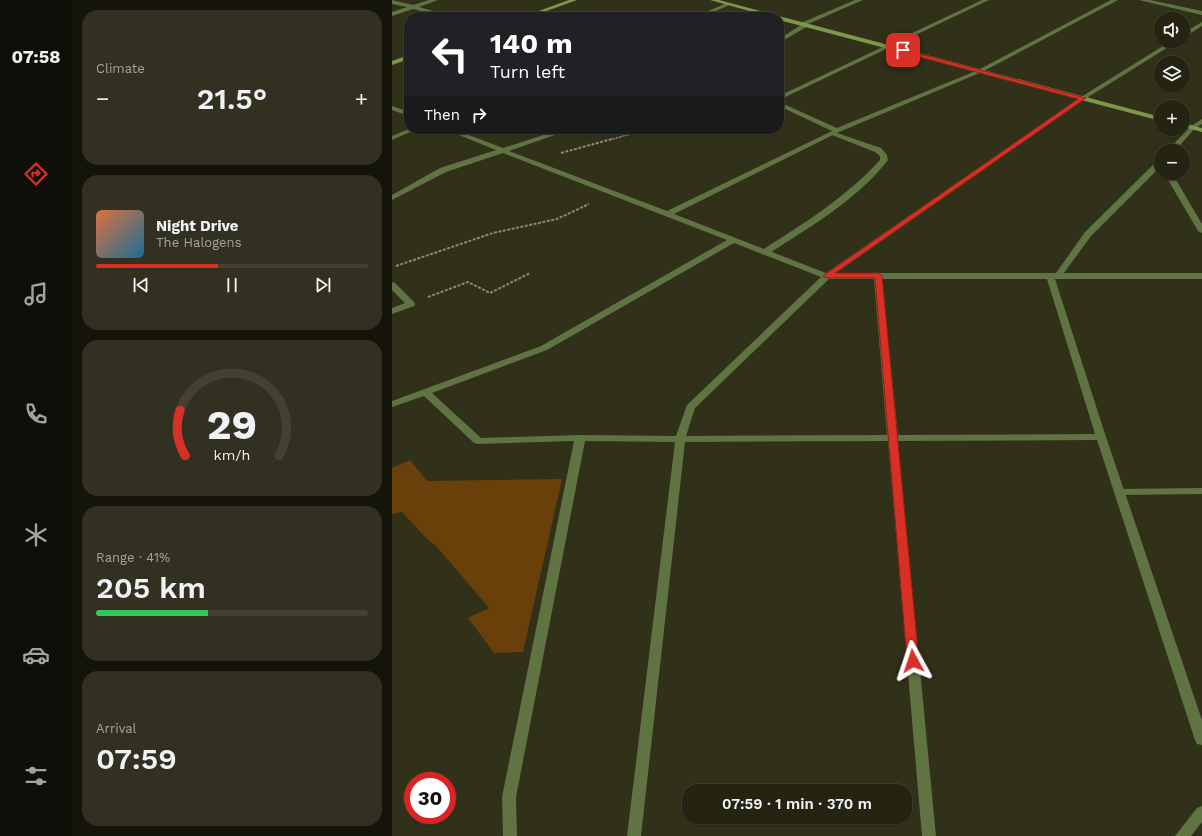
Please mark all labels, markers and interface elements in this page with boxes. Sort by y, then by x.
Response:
map controls [1154,12,1190,180]
button: sound [1154,12,1190,48]
text: 140 m [490,27,573,60]
icon: left [424,28,476,80]
pin [886,33,920,67]
icon: arrive [892,39,914,61]
text: 07:58 [12,46,60,67]
button: layers [1154,56,1190,92]
text: Climate [96,61,145,76]
text: Turn left [490,61,565,82]
text: 21.5° [197,81,267,116]
text: − [96,86,109,111]
text: + [355,86,368,111]
button: + [1154,100,1190,136]
icon: right [468,104,490,126]
text: Then [424,106,460,124]
button: − [1154,144,1190,180]
icon: directions [22,160,50,188]
text: Night Drive [156,217,239,235]
text: The Halogens [156,235,242,250]
icon: previous [130,274,152,296]
icon: pause [221,274,243,296]
icon: next [312,274,334,296]
icon: music [22,280,50,308]
icon: phone [22,400,50,428]
text: 29 [207,400,257,449]
text: km/h [214,447,250,463]
icon: climate [22,521,50,549]
text: Range · 41% [96,550,170,565]
text: 205 km [96,570,206,605]
position arrow [892,640,934,682]
icon: car [22,641,50,669]
text: Arrival [96,721,137,736]
text: 07:59 [96,741,177,776]
icon: filters [22,762,50,790]
speed limit sign: 30 [404,772,456,824]
text: 07:59 · 1 min · 370 m [722,795,872,813]

